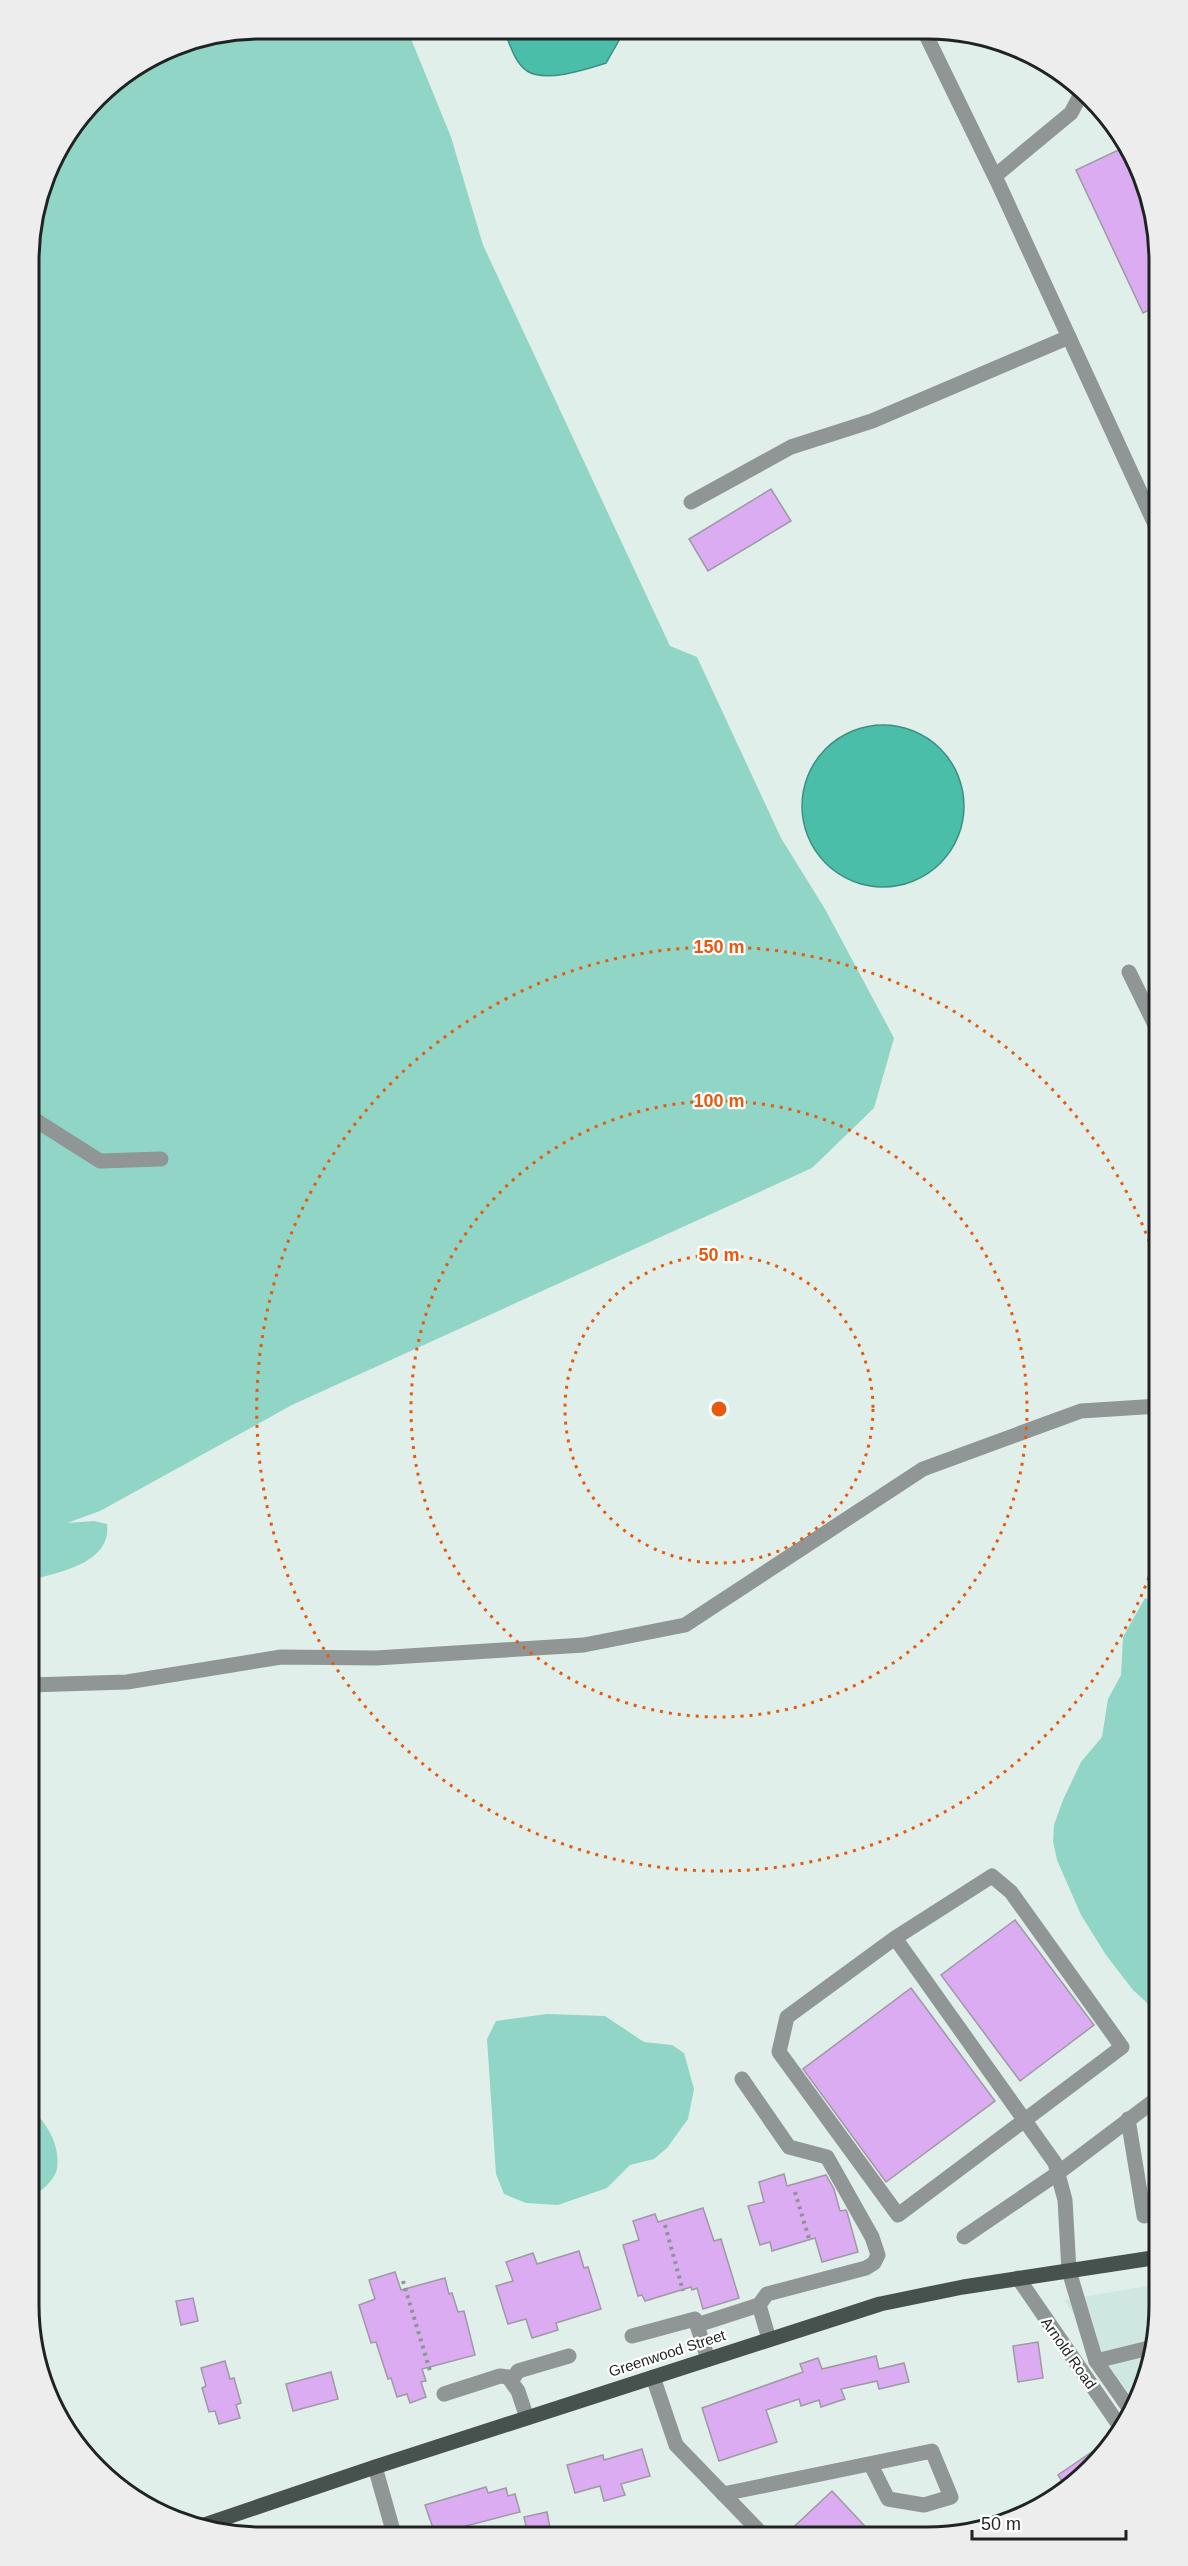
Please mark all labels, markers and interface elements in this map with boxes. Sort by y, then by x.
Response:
text: 150 m [693,937,745,957]
text: 100 m [693,1091,745,1111]
text: 50 m [698,1245,740,1265]
centre of rings [709,1399,729,1419]
street label: Arnold Road [1038,2314,1100,2392]
street label: Greenwood Street [606,2326,728,2380]
scale bar [972,2503,1126,2541]
text: 50 m [981,2514,1021,2534]

